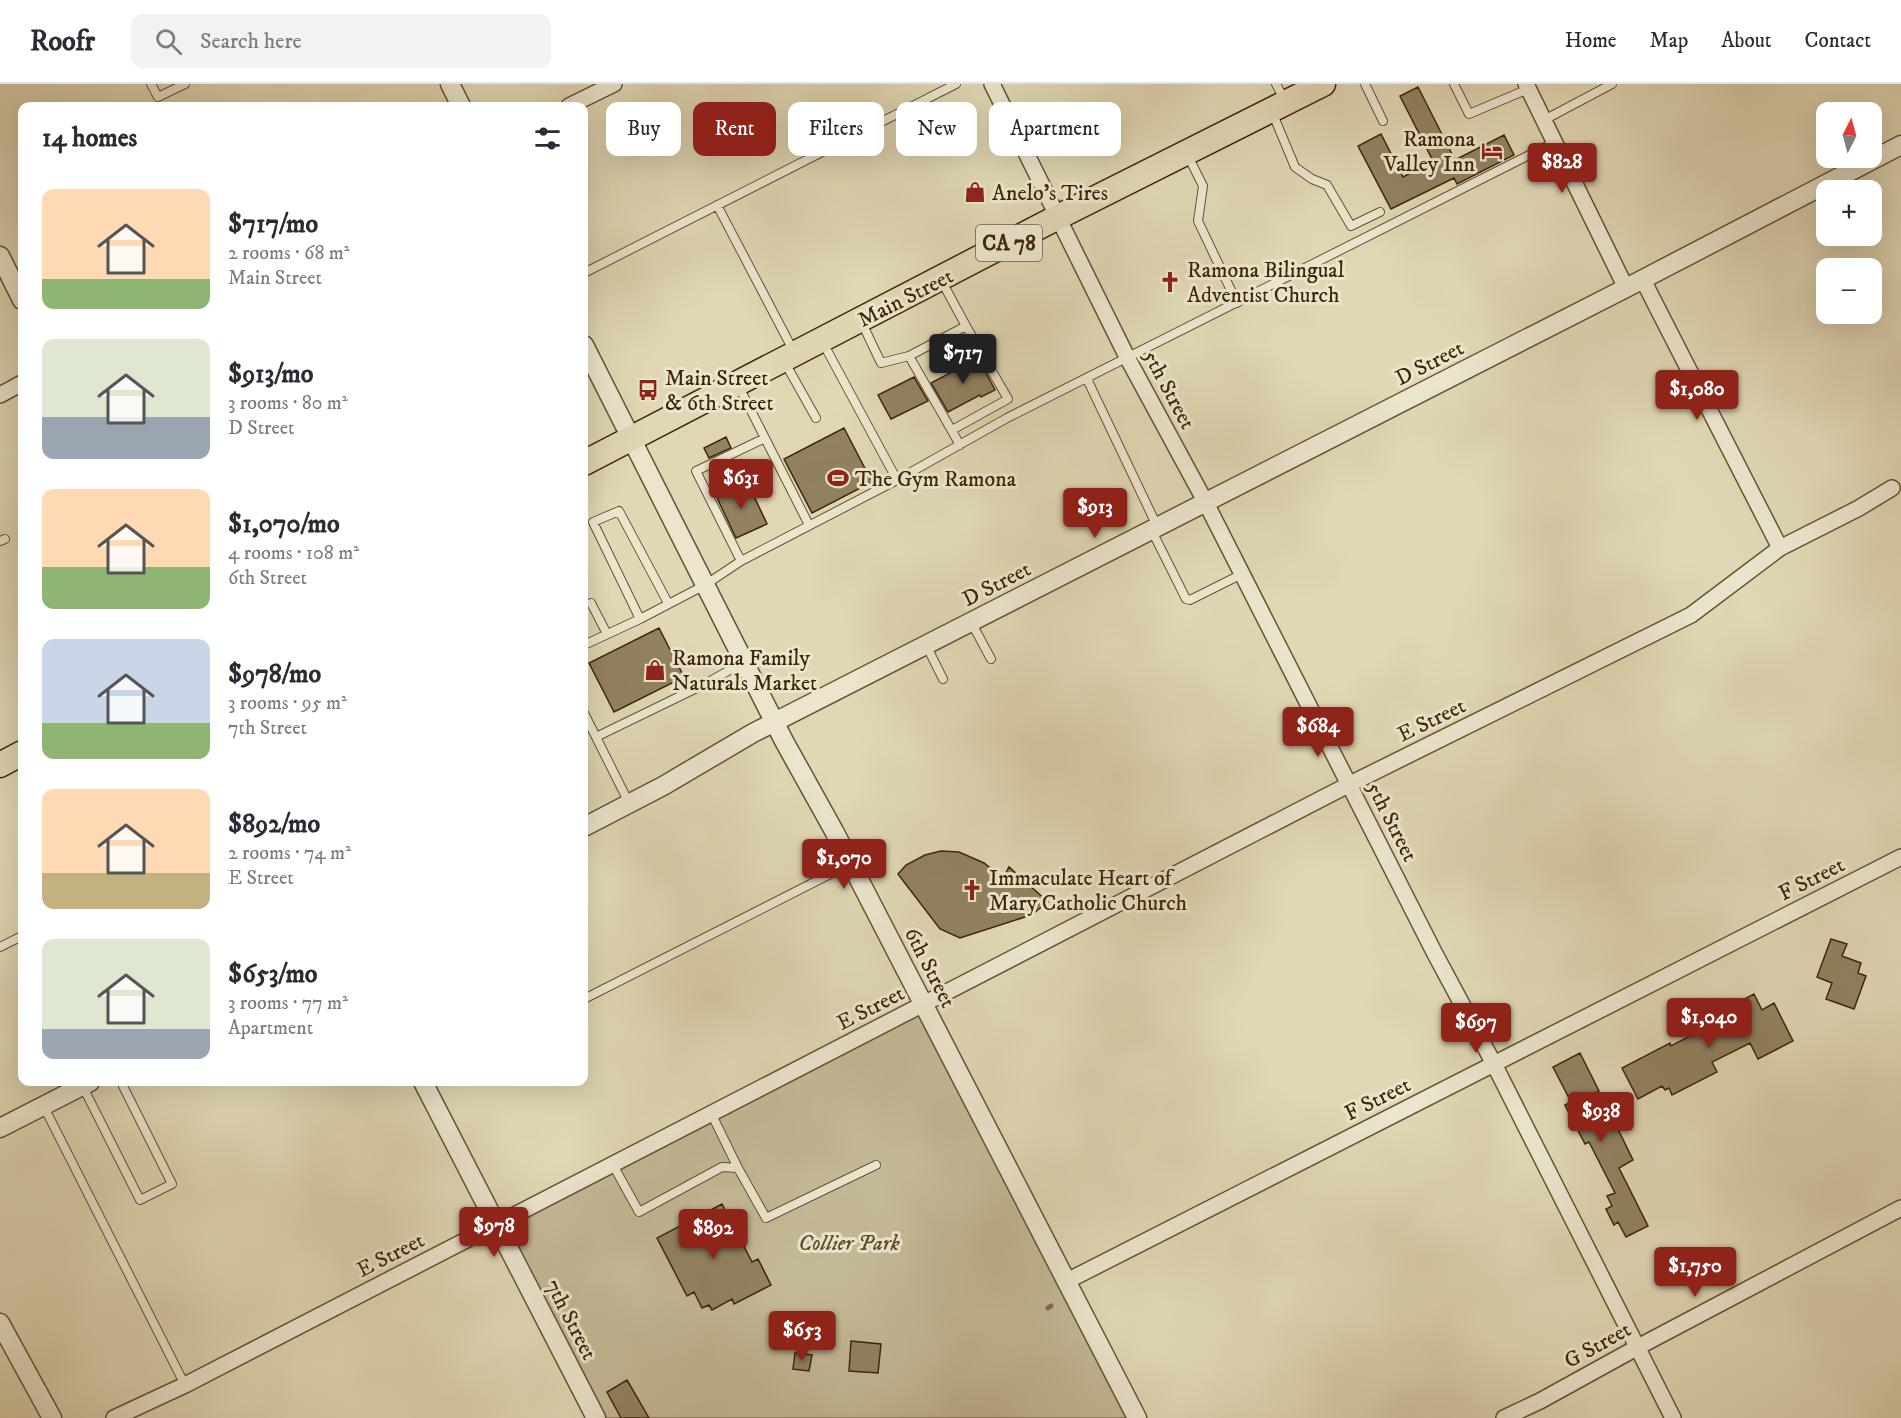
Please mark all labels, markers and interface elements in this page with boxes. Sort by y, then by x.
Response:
search box [131,14,551,68]
text: Roofr [30,24,95,59]
icon: search [152,25,185,58]
text: Search here [200,28,302,55]
text: Home [1565,28,1617,54]
text: Map [1650,28,1688,54]
text: About [1721,28,1772,54]
text: Contact [1805,28,1871,54]
chip: Buy [606,102,681,156]
chip: Rent [693,102,776,156]
chip: Filters [788,102,884,156]
chip: New [896,102,977,156]
chip: Apartment [989,102,1121,156]
north arrow [1816,102,1882,168]
map controls [1816,102,1882,324]
text: 14 homes [42,122,137,155]
icon: filters [531,122,564,155]
place label: Ramona Valley Inn [1383,126,1476,178]
hotel icon: Ramona Valley Inn [1480,139,1504,163]
pin: $828 [1526,143,1598,194]
text: $828 [1542,150,1582,175]
shop icon: Anelo's Tires [963,180,987,204]
place label: Anelo's Tires [992,180,1108,207]
button: + [1816,180,1882,246]
text: $717/mo [228,208,318,241]
icon: home [90,213,162,285]
road number: CA 78 [976,225,1042,261]
text: 2 rooms · 68 m² [228,241,350,266]
place label: Ramona Bilingual Adventist Church [1187,257,1345,309]
button: − [1816,258,1882,324]
street label: Main Street [853,263,958,334]
text: Main Street [228,266,322,291]
church icon: Ramona Bilingual Adventist Church [1158,270,1182,294]
pin: $717 [927,334,999,385]
street label: D Street [1391,335,1468,392]
text: $717 [943,341,983,366]
street label: 5th Street [1137,345,1201,434]
text: $913/mo [228,358,313,391]
icon: home [90,363,162,435]
place label: Main Street & 6th Street [665,365,773,417]
pin: $1,080 [1648,370,1746,421]
text: $1,080 [1669,377,1725,402]
bus stop icon: Main Street & 6th Street [636,378,660,402]
text: 3 rooms · 80 m² [228,391,348,416]
text: D Street [228,416,295,441]
pin: $631 [705,459,777,510]
text: $631 [723,466,759,491]
sports icon: The Gym Ramona [826,466,850,490]
place label: The Gym Ramona [855,466,1017,493]
pin: $913 [1059,488,1131,539]
text: $913 [1077,495,1113,520]
text: $1,070/mo [228,508,340,541]
icon: home [90,513,162,585]
text: 4 rooms · 108 m² [228,541,359,566]
street label: D Street [958,556,1035,613]
text: 6th Street [228,566,307,591]
place label: Ramona Family Naturals Market [672,645,817,697]
text: $978/mo [228,658,321,691]
shop icon: Ramona Family Naturals Market [643,658,667,682]
icon: home [90,663,162,735]
text: 3 rooms · 95 m² [228,691,347,716]
street label: E Street [1393,692,1470,748]
pin: $684 [1282,707,1354,758]
text: $684 [1297,714,1339,739]
text: 7th Street [228,716,307,741]
street label: 5th Street [1360,777,1423,866]
text: $892/mo [228,808,320,841]
icon: home [90,813,162,885]
pin: $1,070 [795,839,893,890]
text: 2 rooms · 74 m² [228,841,351,866]
text: $1,070 [816,846,872,871]
street label: F Street [1774,851,1849,907]
place label: Immaculate Heart of Mary Catholic Church [989,865,1188,917]
text: E Street [228,866,294,891]
church icon: Immaculate Heart of Mary Catholic Church [960,878,984,902]
street label: 6th Street [898,923,961,1012]
text: $653/mo [228,958,318,991]
icon: home [90,963,162,1035]
street label: E Street [832,980,909,1037]
text: 3 rooms · 77 m² [228,991,348,1016]
pin: $1,040 [1660,998,1758,1049]
pin: $697 [1440,1003,1512,1054]
text: $1,040 [1681,1005,1737,1030]
text: $697 [1455,1010,1497,1035]
text: Apartment [228,1016,313,1041]
street label: F Street [1340,1071,1415,1127]
pin: $938 [1565,1092,1637,1143]
text: $938 [1582,1099,1620,1124]
pin: $978 [458,1207,530,1258]
pin: $892 [677,1209,749,1260]
text: $978 [473,1214,515,1239]
text: $892 [693,1216,733,1241]
street label: E Street [352,1227,429,1284]
park label: Collier Park [798,1230,900,1257]
pin: $1,750 [1646,1247,1744,1298]
text: $1,750 [1668,1254,1722,1279]
street label: 7th Street [539,1275,602,1365]
pin: $653 [766,1311,838,1362]
street label: G Street [1560,1316,1636,1375]
text: $653 [783,1318,821,1343]

